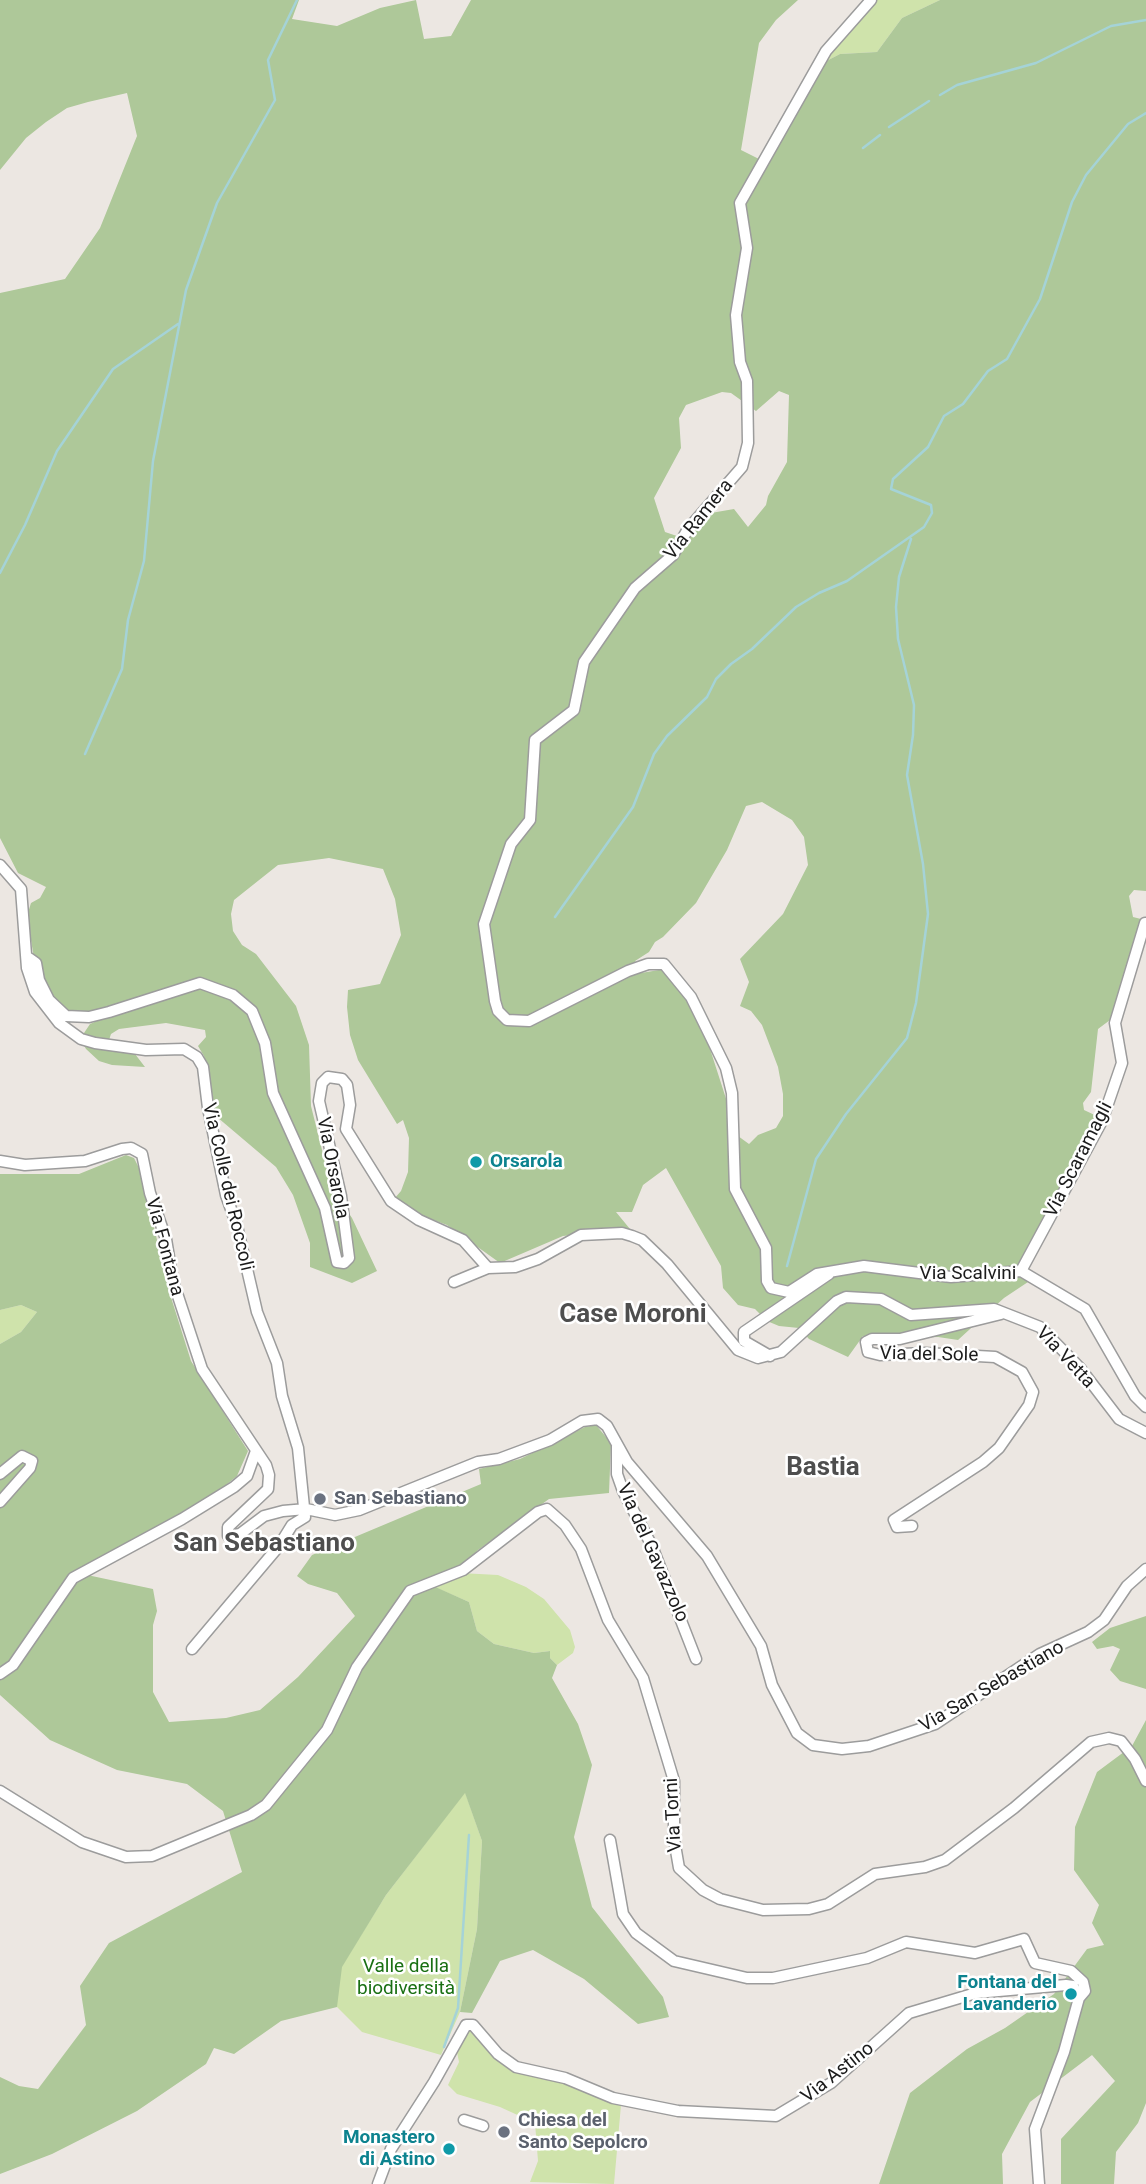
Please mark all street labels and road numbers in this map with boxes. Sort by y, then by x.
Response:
street label: Via Ramera [660,475,738,565]
street label: Via Scaramagli [1040,1098,1118,1222]
street label: Via Colle dei Roccoli [197,1101,257,1273]
street label: Via Orsarola [311,1115,353,1221]
street label: Via Fontana [140,1195,188,1299]
street label: Via Scalvini [920,1263,1016,1285]
street label: Via Vetta [1031,1322,1099,1394]
street label: Via del Sole [879,1343,979,1367]
street label: Via del Gavazzolo [611,1480,693,1626]
street label: Via San Sebastiano [916,1636,1068,1738]
street label: Via Torni [661,1777,687,1853]
street label: Via Astino [797,2038,879,2108]

